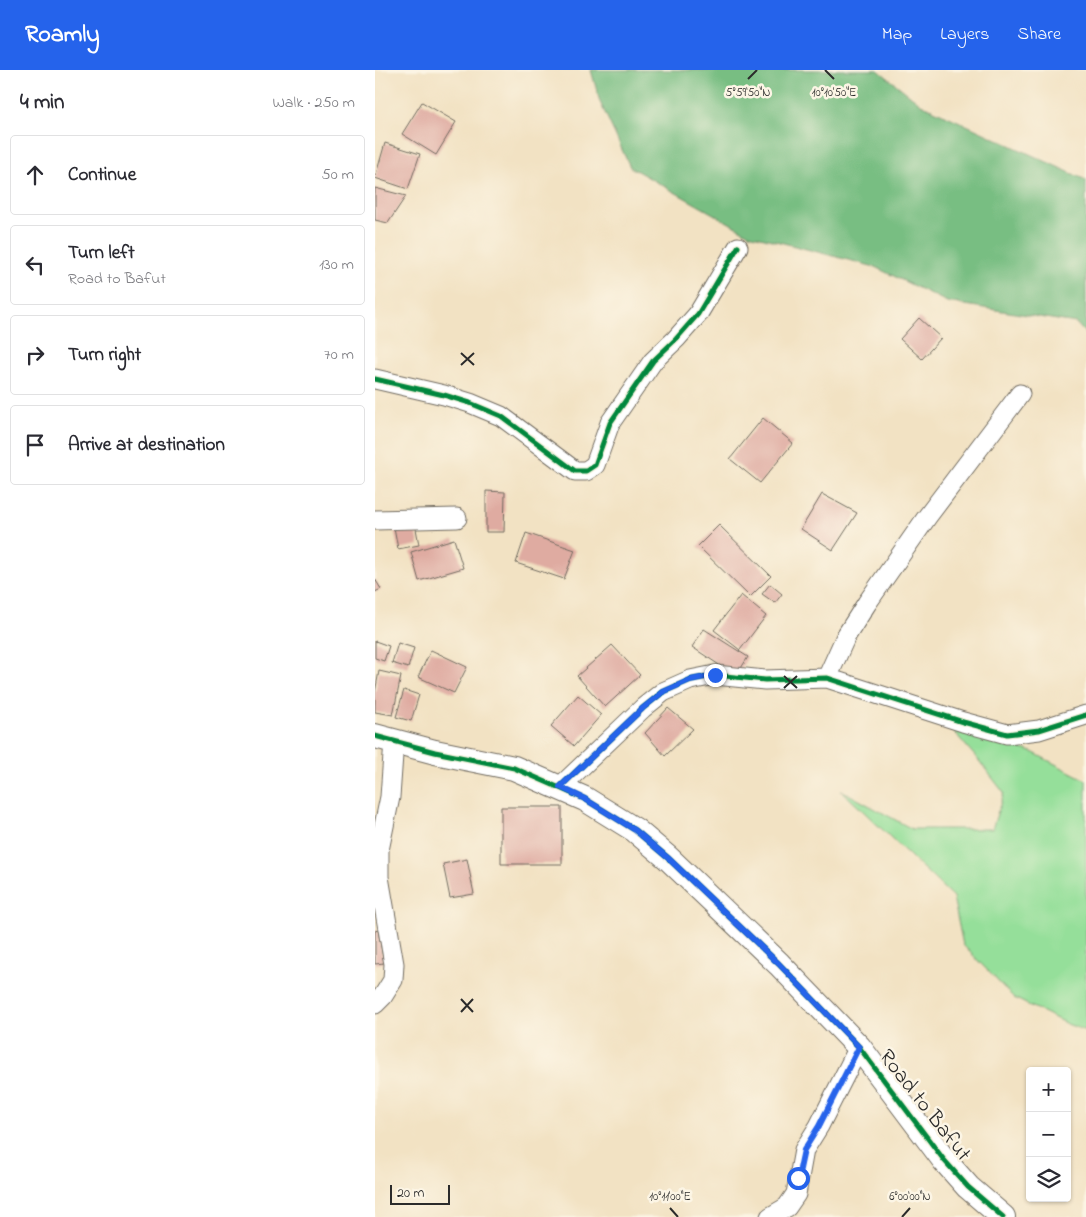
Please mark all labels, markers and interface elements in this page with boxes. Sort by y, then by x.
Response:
text: Roamly [25,18,100,53]
text: Map [882,22,912,48]
text: Layers [940,22,990,48]
text: Share [1018,22,1061,48]
text: 5°59'50"N [726,84,770,102]
text: 10°10'50"E [812,84,856,102]
text: 4 min [20,88,64,118]
text: Walk · 250 m [272,91,355,115]
icon: ahead [21,161,49,189]
text: Continue [68,162,136,189]
text: 50 m [322,163,354,187]
text: Turn left [68,240,135,267]
icon: left [21,251,49,279]
text: 130 m [319,253,354,277]
text: Road to Bafut [68,267,166,291]
icon: right [21,341,49,369]
text: Turn right [68,342,141,369]
text: 70 m [324,343,354,367]
icon: arrive [21,431,49,459]
text: Arrive at destination [68,432,225,459]
route end [704,664,727,687]
street label: Road to Bafut [870,1043,978,1169]
map controls [1026,1067,1071,1202]
button: + [1026,1067,1071,1112]
button: − [1026,1112,1071,1157]
button: layers [1026,1157,1071,1202]
route start [787,1167,810,1190]
scale bar [390,1182,450,1205]
text: 20 m [397,1183,424,1204]
text: 10°11'00"E [649,1188,691,1206]
text: 6°00'00"N [889,1188,931,1206]

